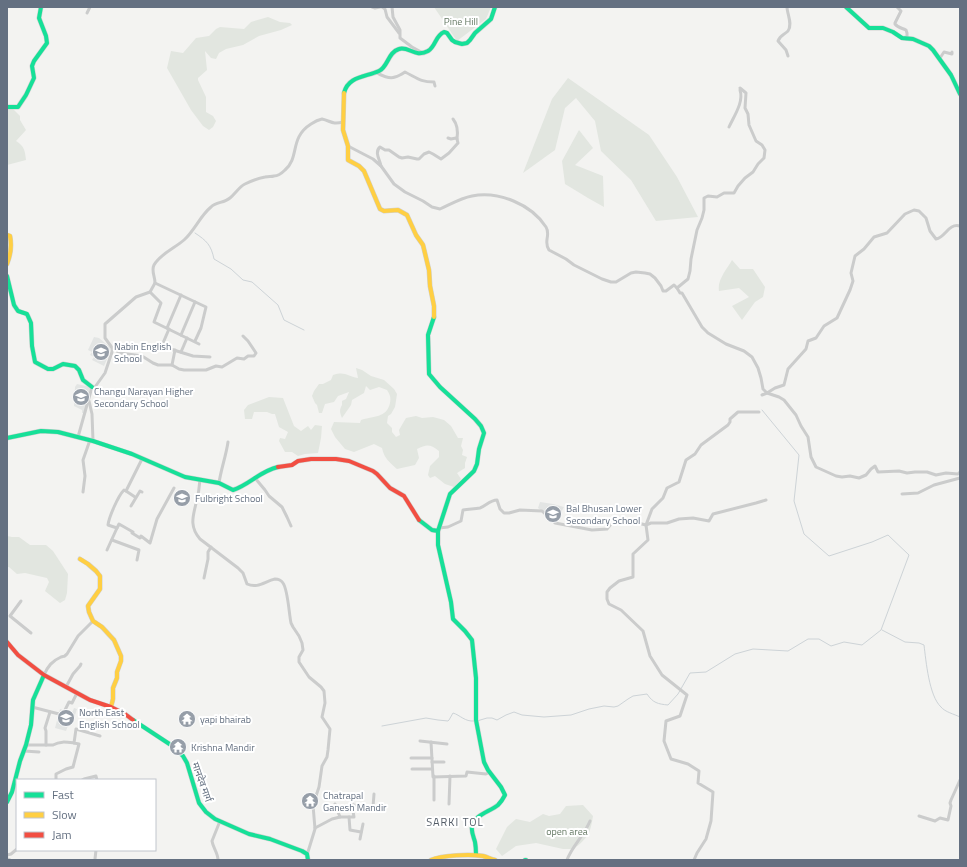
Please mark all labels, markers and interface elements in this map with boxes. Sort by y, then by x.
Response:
park label: Pine Hill [444,14,478,29]
place label: Nabin English School [114,339,171,366]
school or university icon: Nabin English School [91,342,111,362]
place label: Changu Narayan Higher Secondary School [94,384,194,411]
school or university icon: Changu Narayan Higher Secondary School [71,387,91,407]
school or university icon: Fulbright School [172,488,192,508]
place label: Fulbright School [195,491,263,506]
place label: Bal Bhusan Lower Secondary School [566,501,642,528]
school or university icon: Bal Bhusan Lower Secondary School [543,504,563,524]
place label: North East English School [79,705,140,732]
school or university icon: North East English School [56,708,76,728]
temple icon: yapi bhairab [177,709,197,729]
place label: yapi bhairab [200,712,251,727]
temple icon: Krishna Mandir [168,737,188,757]
place label: Krishna Mandir [191,740,255,755]
street label: मानदेव मार्ग [188,760,216,805]
legend [16,779,156,851]
text: Fast [52,785,75,804]
place label: Chatrapal Ganesh Mandir [323,788,387,815]
temple icon: Chatrapal Ganesh Mandir [300,791,320,811]
text: Slow [52,805,77,824]
district label: SARKI TOL [426,814,484,830]
park label: open area [546,824,588,839]
text: Jam [52,825,72,844]

